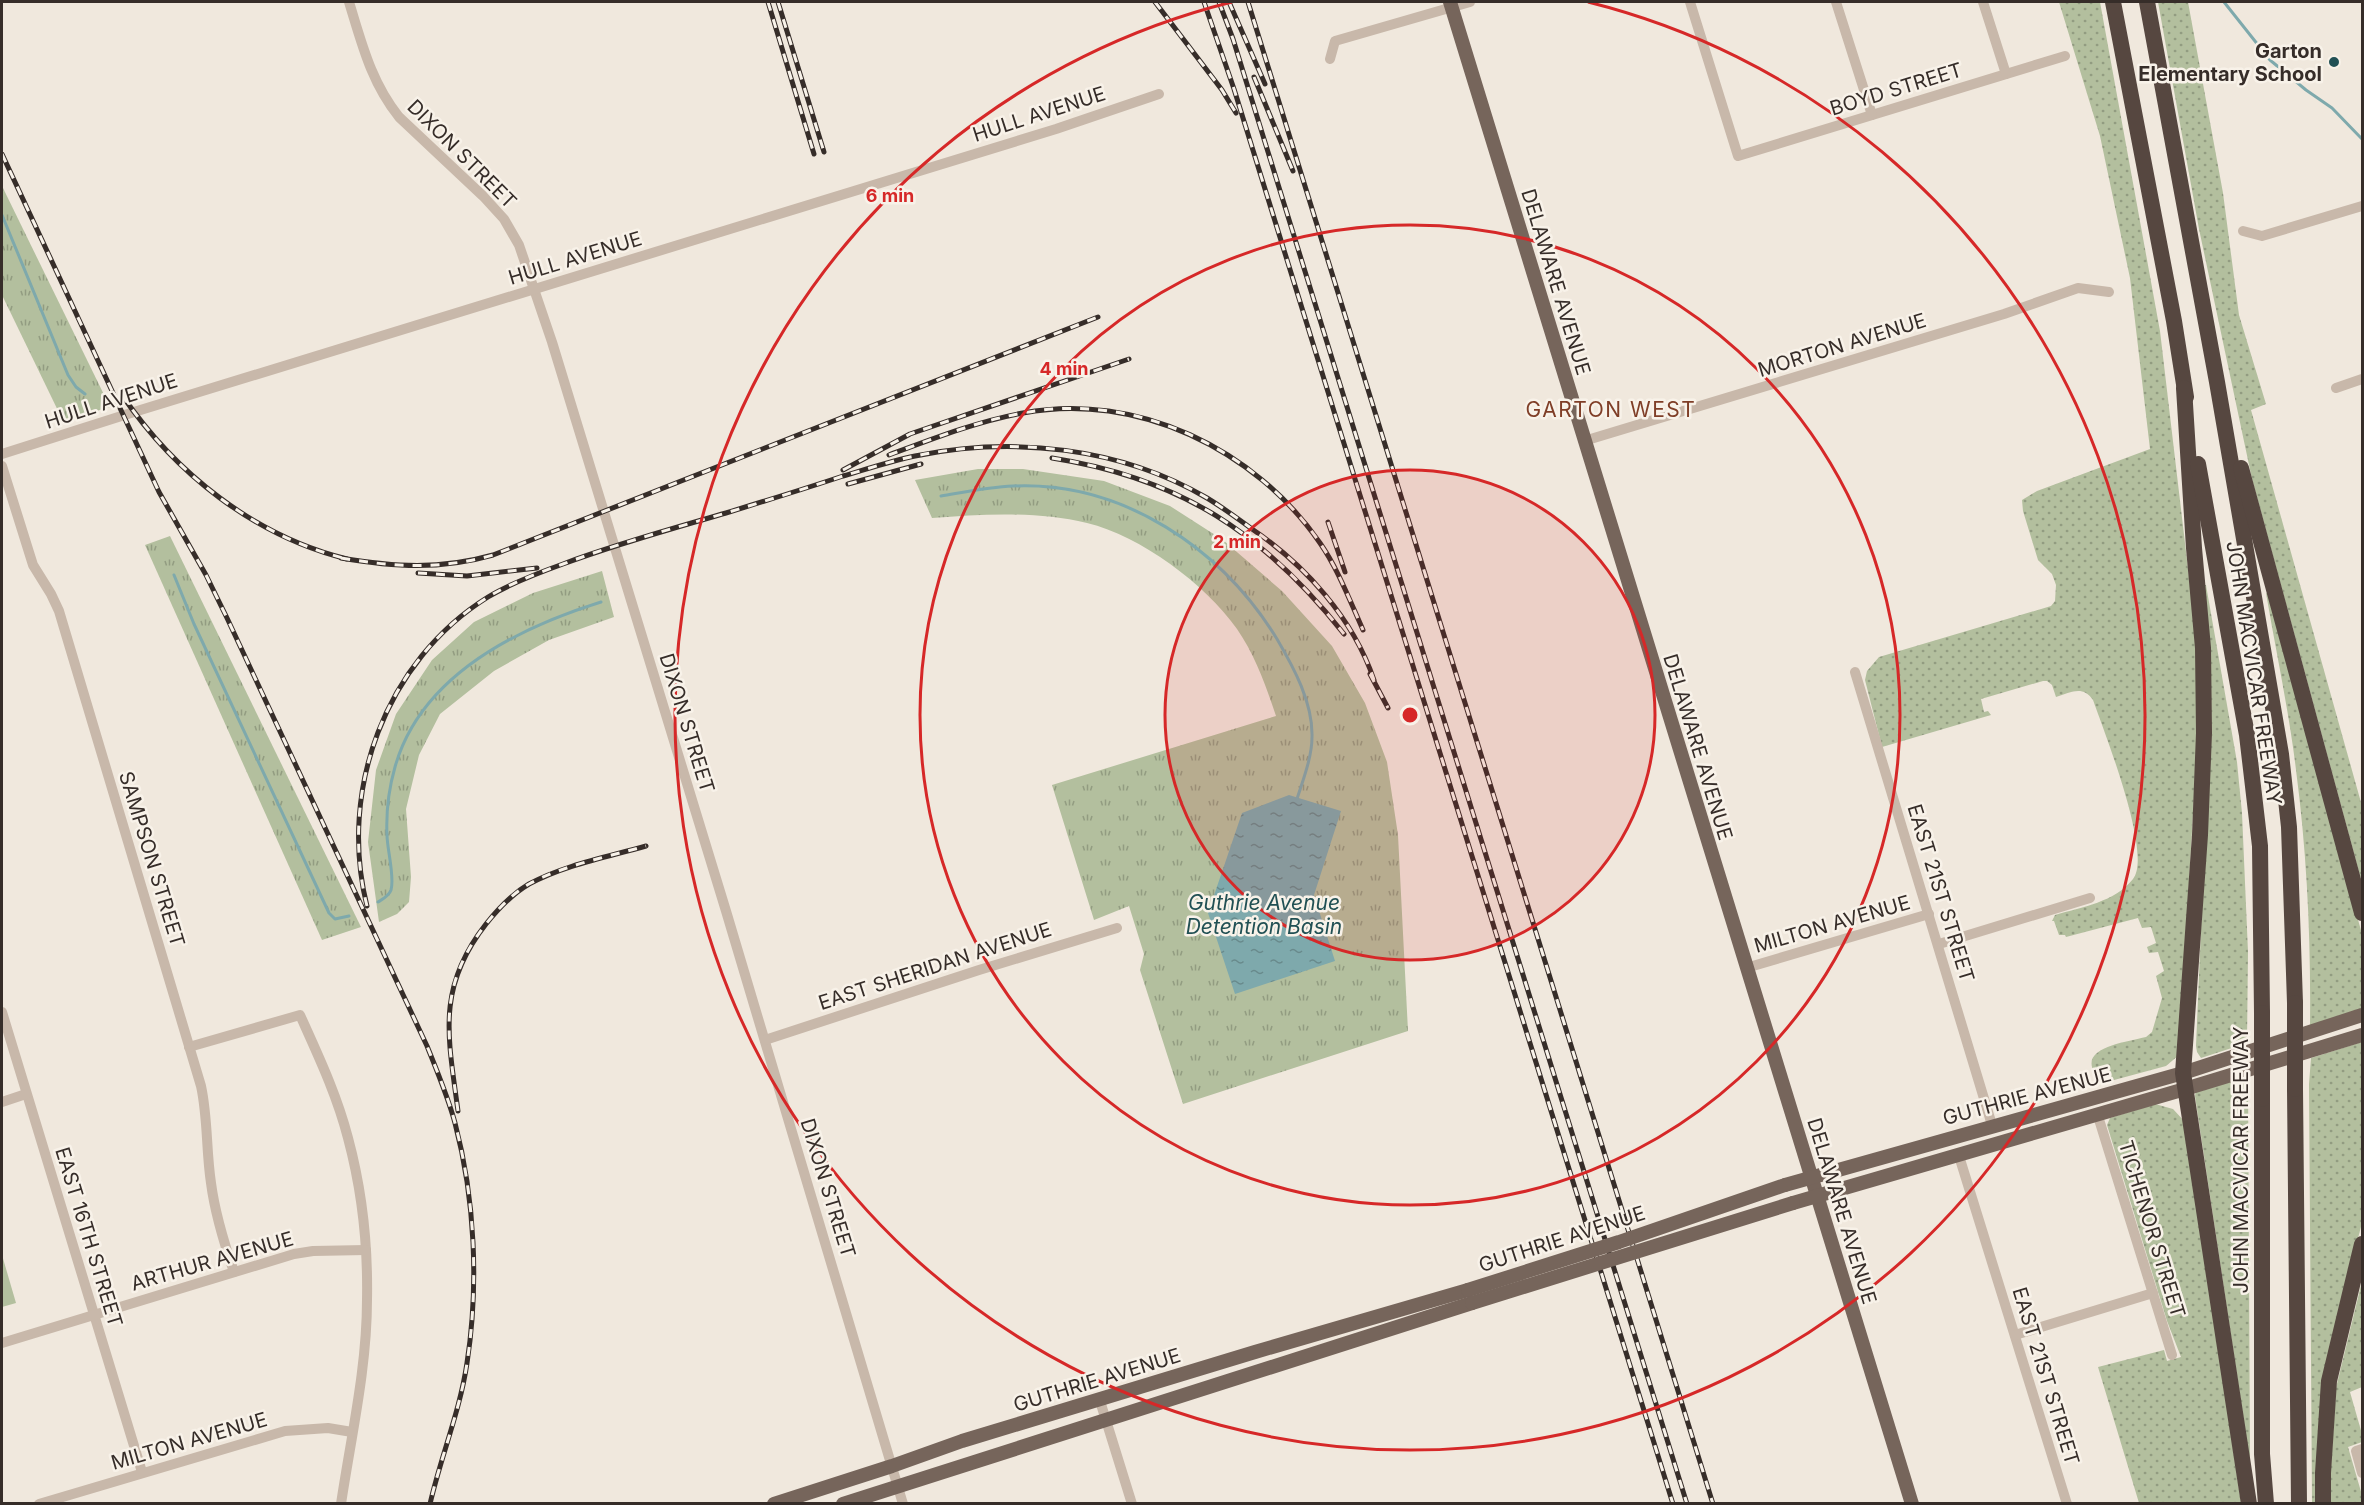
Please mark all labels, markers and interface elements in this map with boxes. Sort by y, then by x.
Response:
place label: Garton Elementary School [2138,39,2322,86]
marker: Garton Elementary School [2327,55,2341,69]
street label: BOYD STREET [1827,58,1965,120]
street label: HULL AVENUE [970,81,1108,147]
street label: DIXON STREET [402,94,522,214]
text: 6 min [866,185,914,206]
street label: DELAWARE AVENUE [1516,186,1596,378]
street label: HULL AVENUE [505,226,645,290]
street label: MORTON AVENUE [1755,308,1929,382]
text: 4 min [1040,358,1088,379]
street label: HULL AVENUE [42,368,180,434]
district label: GARTON WEST [1526,397,1696,422]
text: 2 min [1213,531,1261,552]
street label: JOHN MACVICAR FREEWAY [2221,539,2287,807]
street label: DIXON STREET [654,650,720,796]
street label: DELAWARE AVENUE [1658,651,1738,843]
centre of rings [1400,705,1420,725]
street label: SAMPSON STREET [114,769,190,949]
street label: EAST 21ST STREET [1903,801,1979,985]
water label: Guthrie Avenue Detention Basin [1186,890,1342,939]
street label: MILTON AVENUE [1751,890,1913,958]
street label: EAST SHERIDAN AVENUE [815,917,1055,1015]
street label: JOHN MACVICAR FREEWAY [2229,1026,2253,1293]
street label: GUTHRIE AVENUE [1940,1062,2114,1130]
street label: DIXON STREET [795,1115,861,1261]
street label: DELAWARE AVENUE [1802,1115,1882,1307]
street label: TICHENOR STREET [2114,1137,2190,1321]
street label: EAST 16TH STREET [50,1144,128,1330]
street label: GUTHRIE AVENUE [1476,1201,1648,1277]
street label: ARTHUR AVENUE [128,1226,296,1296]
street label: EAST 21ST STREET [2008,1284,2084,1468]
street label: GUTHRIE AVENUE [1010,1343,1184,1417]
street label: MILTON AVENUE [108,1407,270,1475]

